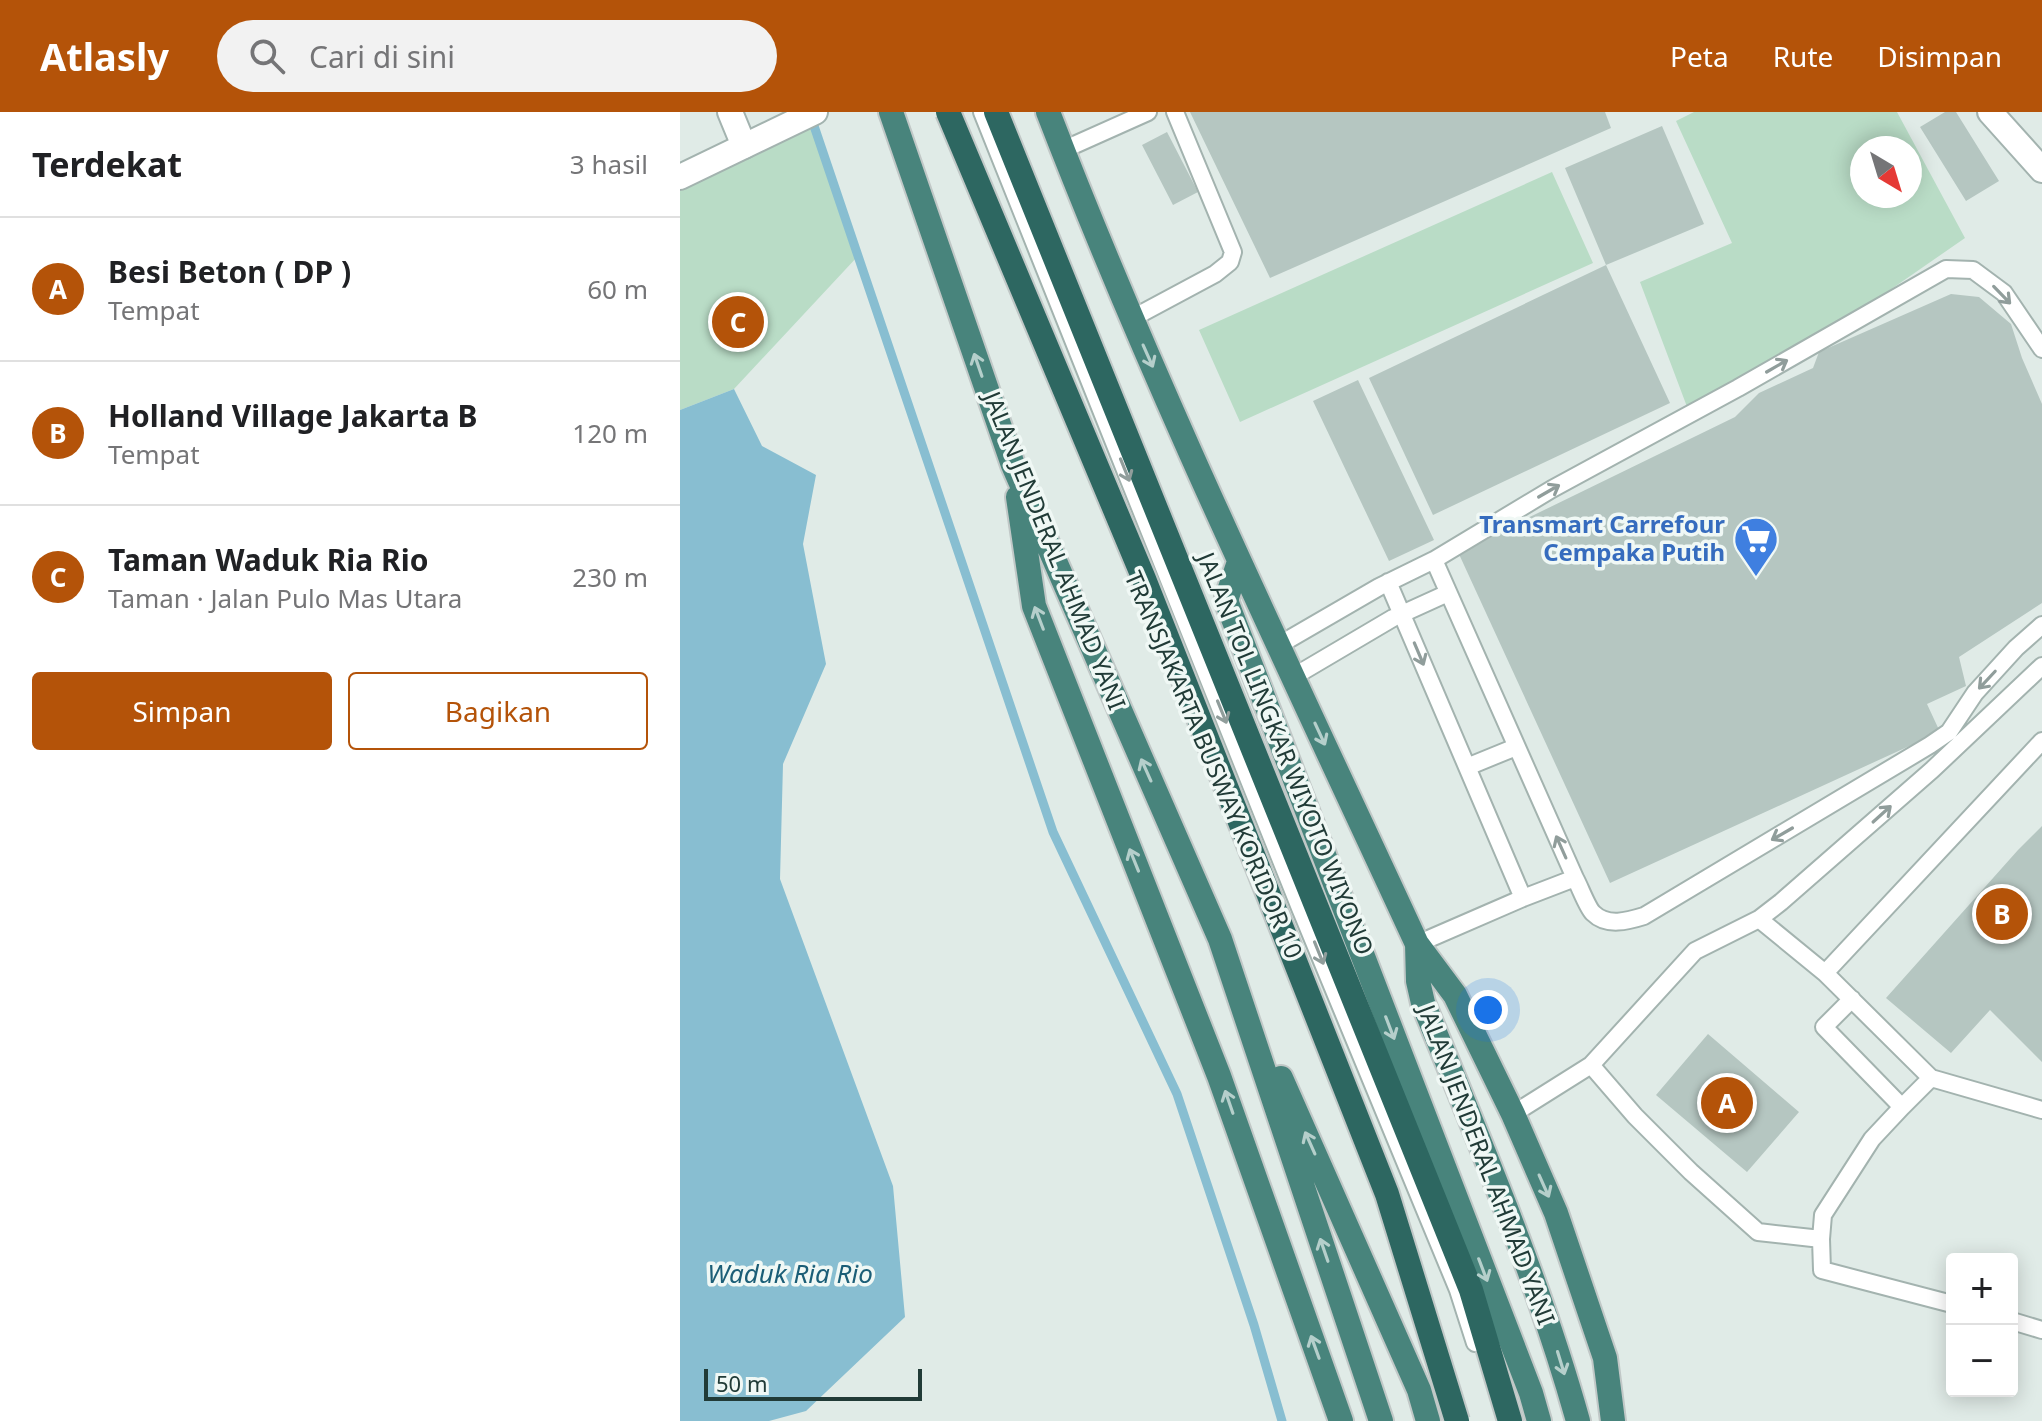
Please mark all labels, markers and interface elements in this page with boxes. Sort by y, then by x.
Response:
search box [217,20,777,92]
text: Atlasly [40,30,169,82]
icon: search [245,34,289,78]
text: Cari di sini [309,36,455,77]
text: Peta [1670,37,1729,75]
text: Rute [1773,37,1833,75]
text: Disimpan [1877,37,2002,75]
north arrow [1850,136,1922,208]
text: Terdekat [32,141,182,187]
text: 3 hasil [570,146,648,182]
text: Besi Beton ( DP ) [108,251,351,292]
text: A [49,271,67,307]
text: 60 m [587,271,648,307]
one-way arrow [1992,284,2012,304]
text: Tempat [108,292,200,328]
pin: C [712,292,764,352]
one-way arrow [1141,343,1156,368]
one-way arrow [970,353,985,378]
one-way arrow [1764,357,1788,373]
street label: JALAN JENDERAL AHMAD YANI [976,385,1134,714]
text: Holland Village Jakarta B [108,395,477,436]
text: B [49,415,67,451]
text: 120 m [572,415,648,451]
text: Tempat [108,436,200,472]
one-way arrow [1119,457,1133,482]
one-way arrow [1537,483,1560,499]
place label: Transmart Carrefour Cempaka Putih [1479,507,1725,568]
supermarket icon: Transmart Carrefour Cempaka Putih [1732,515,1780,578]
text: Taman Waduk Ria Rio [108,539,428,580]
street label: JALAN TOL LINGKAR WIYOTO WIYONO [1190,545,1382,960]
text: C [50,559,66,595]
text: 230 m [572,559,648,595]
street label: TRANSJAKARTA BUSWAY KORIDOR 10 [1118,566,1311,963]
text: Taman · Jalan Pulo Mas Utara [108,580,462,616]
one-way arrow [1030,606,1045,631]
one-way arrow [1413,641,1428,666]
one-way arrow [1977,670,1996,690]
button: Simpan [32,672,332,750]
button: Bagikan [348,672,648,750]
one-way arrow [1216,699,1230,724]
one-way arrow [1313,721,1328,745]
one-way arrow [1138,758,1153,782]
one-way arrow [1872,805,1892,823]
one-way arrow [1771,826,1794,842]
one-way arrow [1553,835,1568,860]
one-way arrow [1126,848,1140,873]
pin: B [1976,884,2028,944]
one-way arrow [1312,940,1327,965]
your location [1468,990,1508,1030]
street label: JALAN JENDERAL AHMAD YANI [1410,998,1564,1329]
one-way arrow [1384,1015,1398,1039]
pin: A [1701,1073,1753,1133]
one-way arrow [1220,1090,1235,1115]
one-way arrow [1302,1132,1317,1156]
one-way arrow [1537,1174,1552,1198]
one-way arrow [1316,1238,1331,1263]
map controls [1946,1253,2018,1397]
button: + [1946,1253,2018,1325]
water label: Waduk Ria Rio [707,1255,873,1291]
one-way arrow [1477,1257,1491,1282]
button: − [1946,1325,2018,1397]
one-way arrow [1307,1335,1322,1360]
one-way arrow [1554,1350,1569,1376]
scale bar [704,1365,922,1401]
text: 50 m [716,1368,767,1398]

